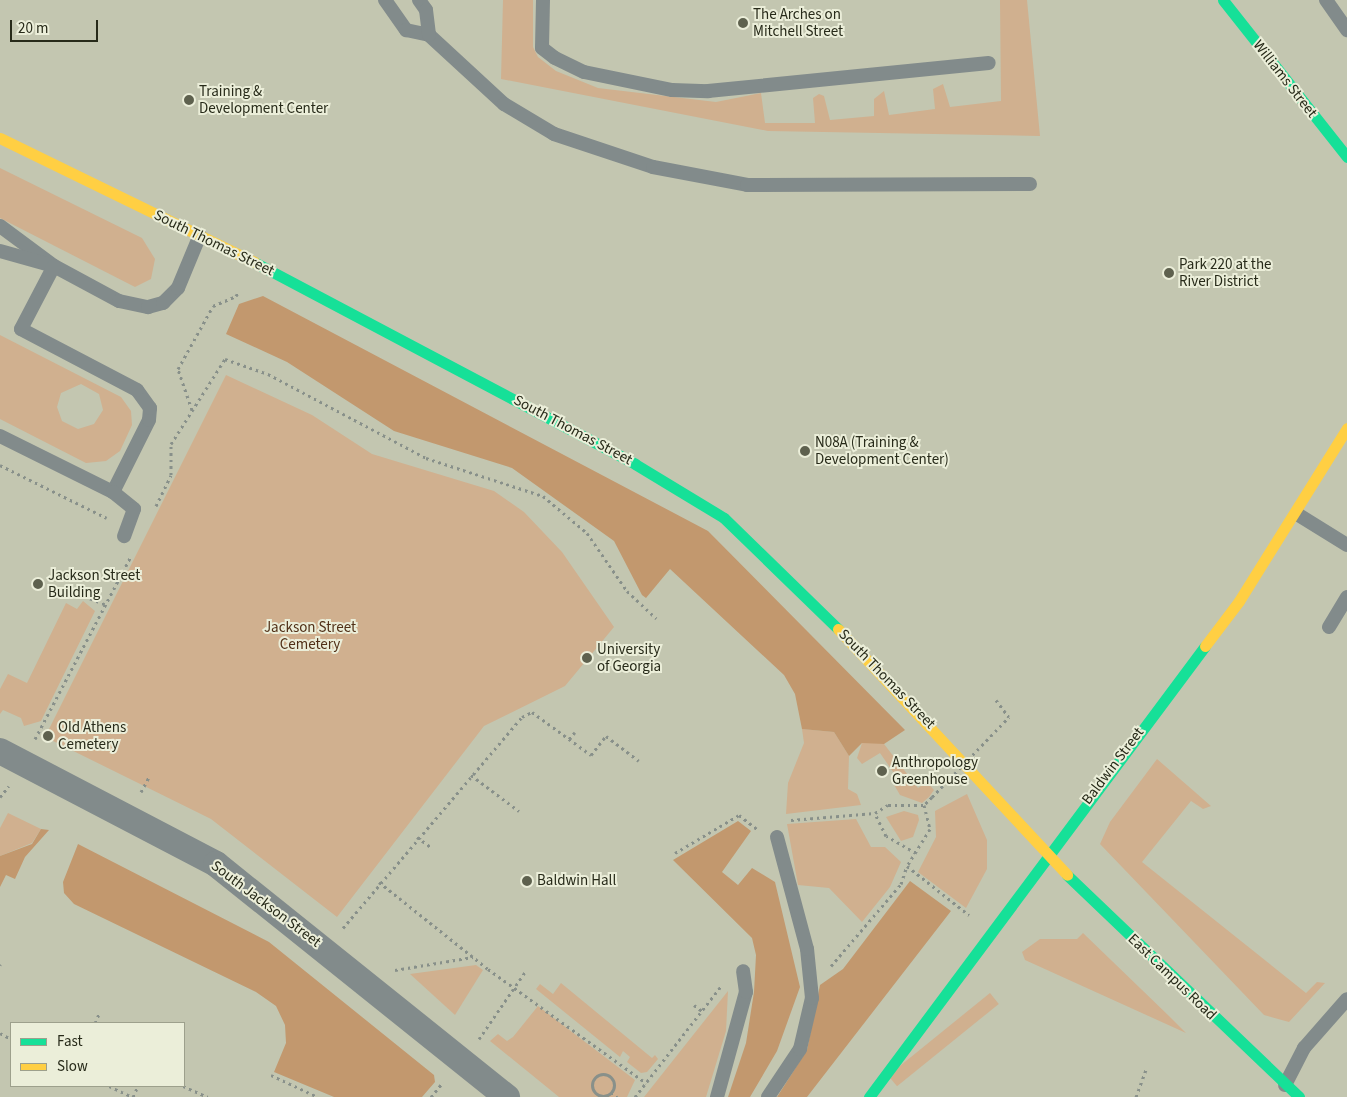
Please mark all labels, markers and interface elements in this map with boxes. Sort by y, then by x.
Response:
place label: The Arches on Mitchell Street [753,5,843,40]
scale bar [12,10,100,42]
marker: The Arches on Mitchell Street [737,17,749,29]
text: 20 m [18,18,48,39]
street label: Williams Street [1249,37,1321,121]
place label: Training & Development Center [199,82,328,117]
marker: Training & Development Center [183,94,195,106]
street label: South Thomas Street [151,206,277,280]
place label: Park 220 at the River District [1179,255,1272,290]
marker: Park 220 at the River District [1163,267,1175,279]
street label: South Thomas Street [511,391,635,469]
place label: N08A (Training & Development Center) [815,433,949,468]
marker: N08A (Training & Development Center) [799,445,811,457]
place label: Jackson Street Building [48,566,140,601]
marker: Jackson Street Building [32,578,44,590]
park label: Jackson Street Cemetery [264,618,356,653]
street label: South Thomas Street [835,625,939,733]
place label: University of Georgia [597,640,661,675]
marker: University of Georgia [581,652,593,664]
place label: Old Athens Cemetery [58,718,126,753]
street label: Baldwin Street [1078,724,1148,808]
marker: Old Athens Cemetery [42,730,54,742]
place label: Anthropology Greenhouse [892,753,978,788]
marker: Anthropology Greenhouse [876,765,888,777]
street label: South Jackson Street [208,857,324,951]
place label: Baldwin Hall [537,872,616,890]
marker: Baldwin Hall [521,875,533,887]
street label: East Campus Road [1124,930,1220,1024]
legend [10,1022,185,1087]
text: Fast [57,1031,83,1052]
text: Slow [57,1056,88,1077]

